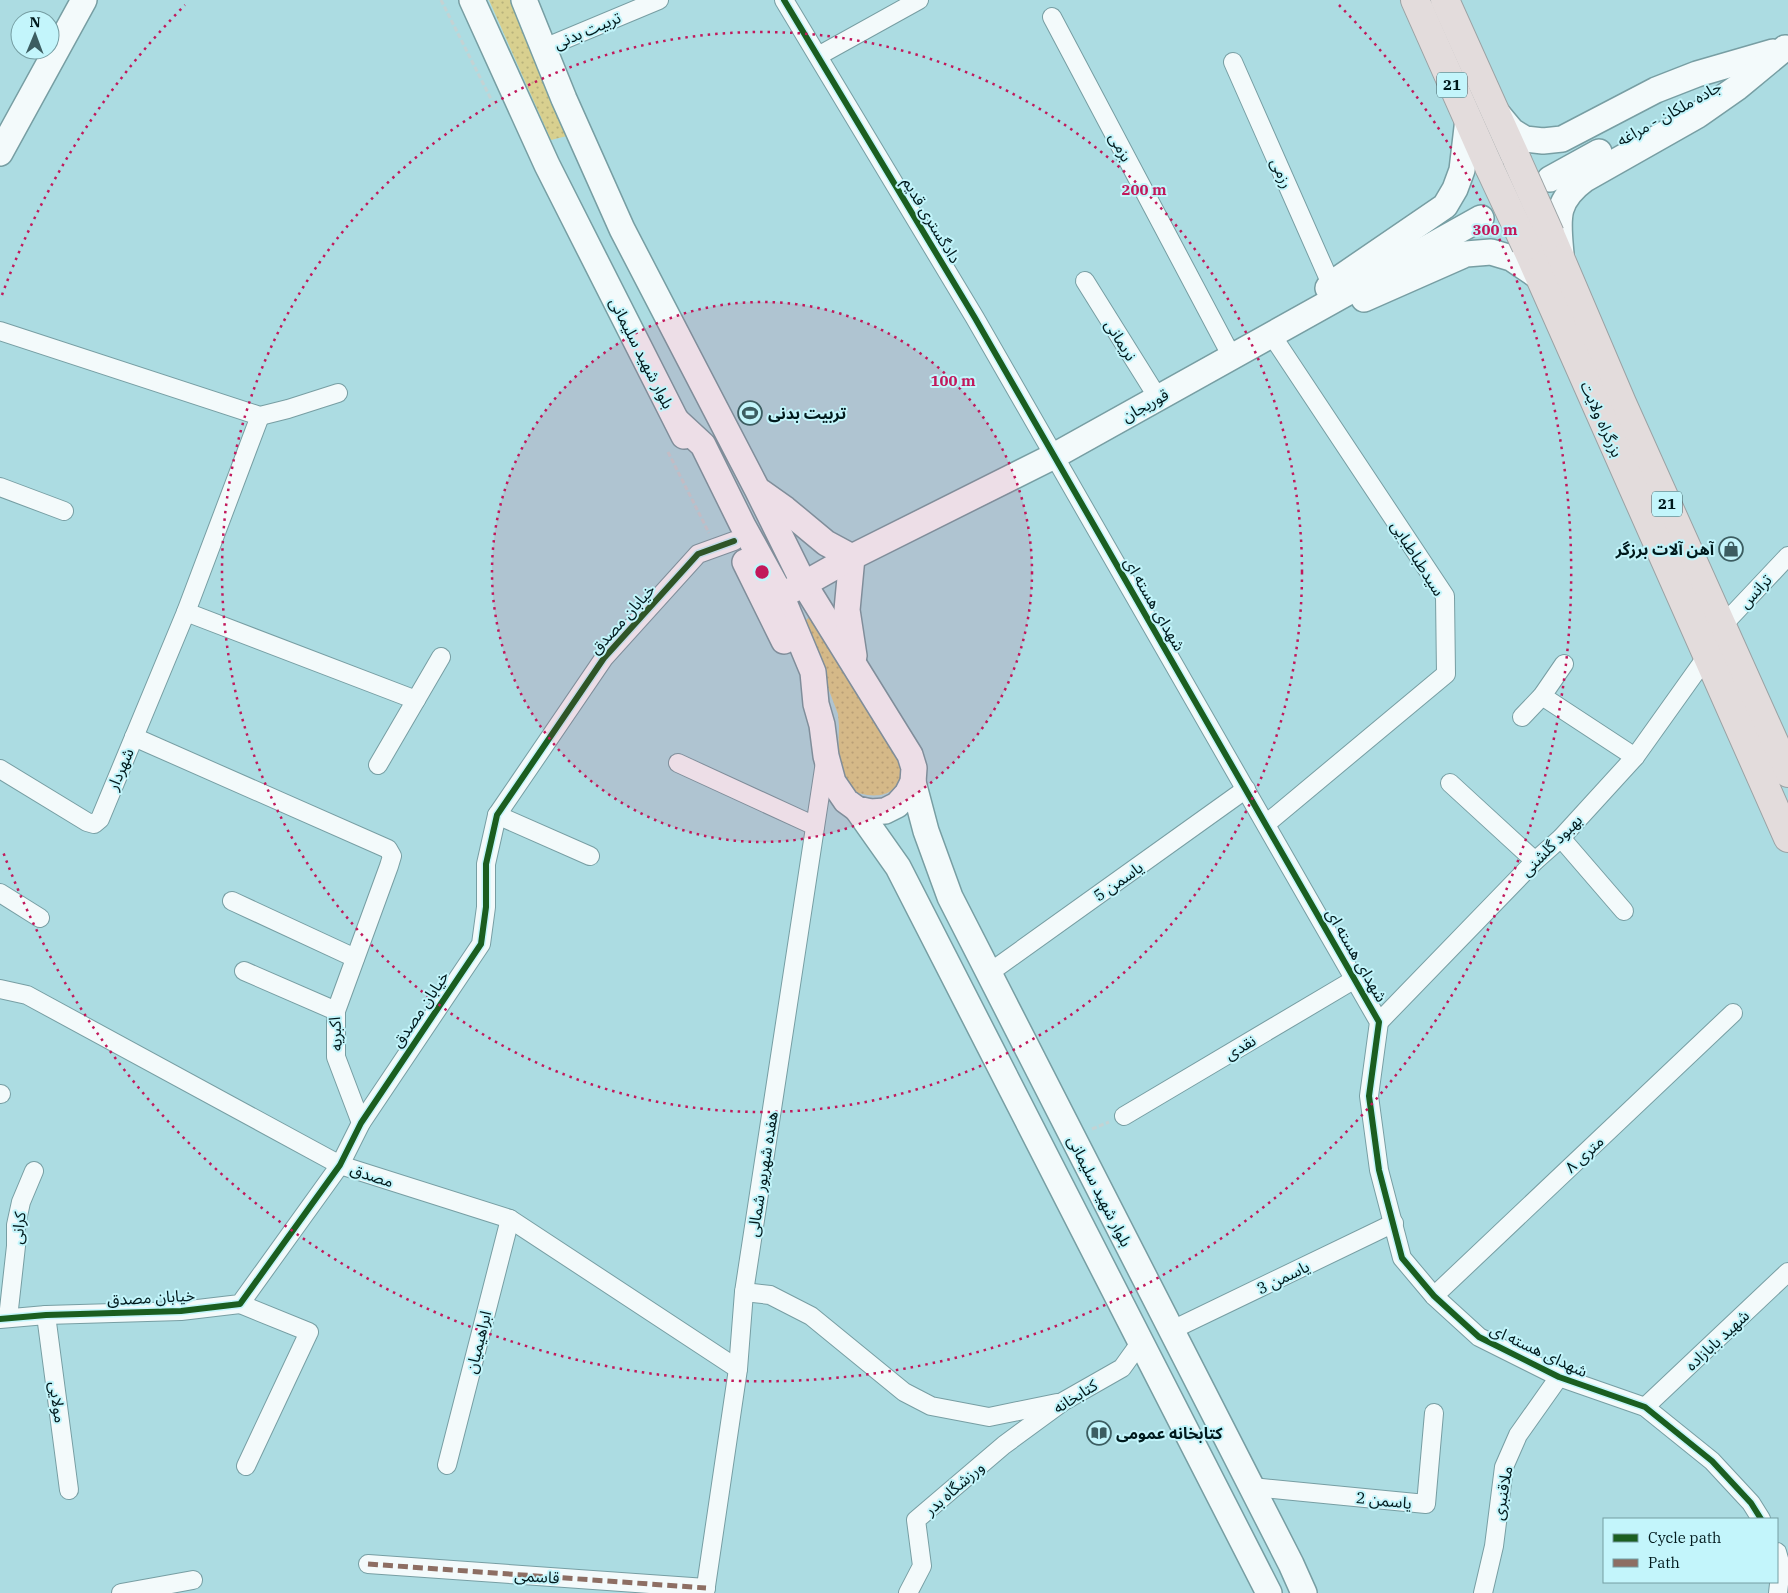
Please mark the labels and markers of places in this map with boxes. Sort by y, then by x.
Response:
sports icon: تربیت بدنی [737,400,763,426]
place label: تربیت بدنی [768,403,846,423]
shop icon: آهن آلات برزگر [1718,536,1744,562]
place label: آهن آلات برزگر [1615,539,1715,559]
centre of rings [753,563,771,581]
library icon: کتابخانه عمومی [1086,1420,1112,1446]
place label: کتابخانه عمومی [1116,1423,1223,1443]

